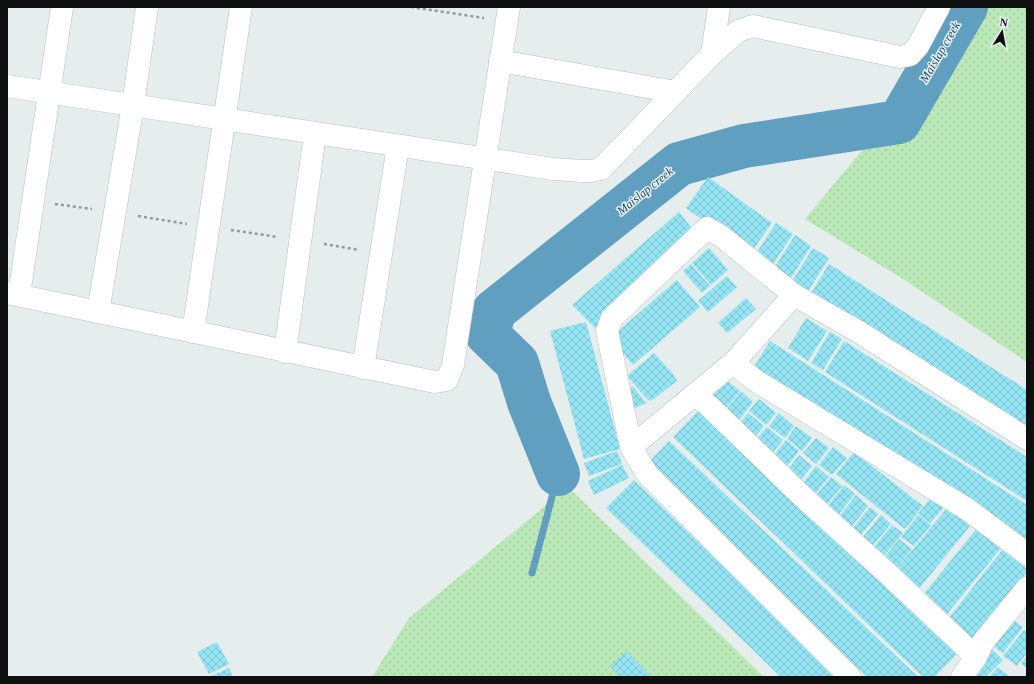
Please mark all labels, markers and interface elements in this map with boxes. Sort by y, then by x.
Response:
north arrow [982,12,1022,52]
text: N [999,16,1009,29]
water label: Maislap creek [916,19,963,86]
water label: Maislap creek [613,164,676,218]

